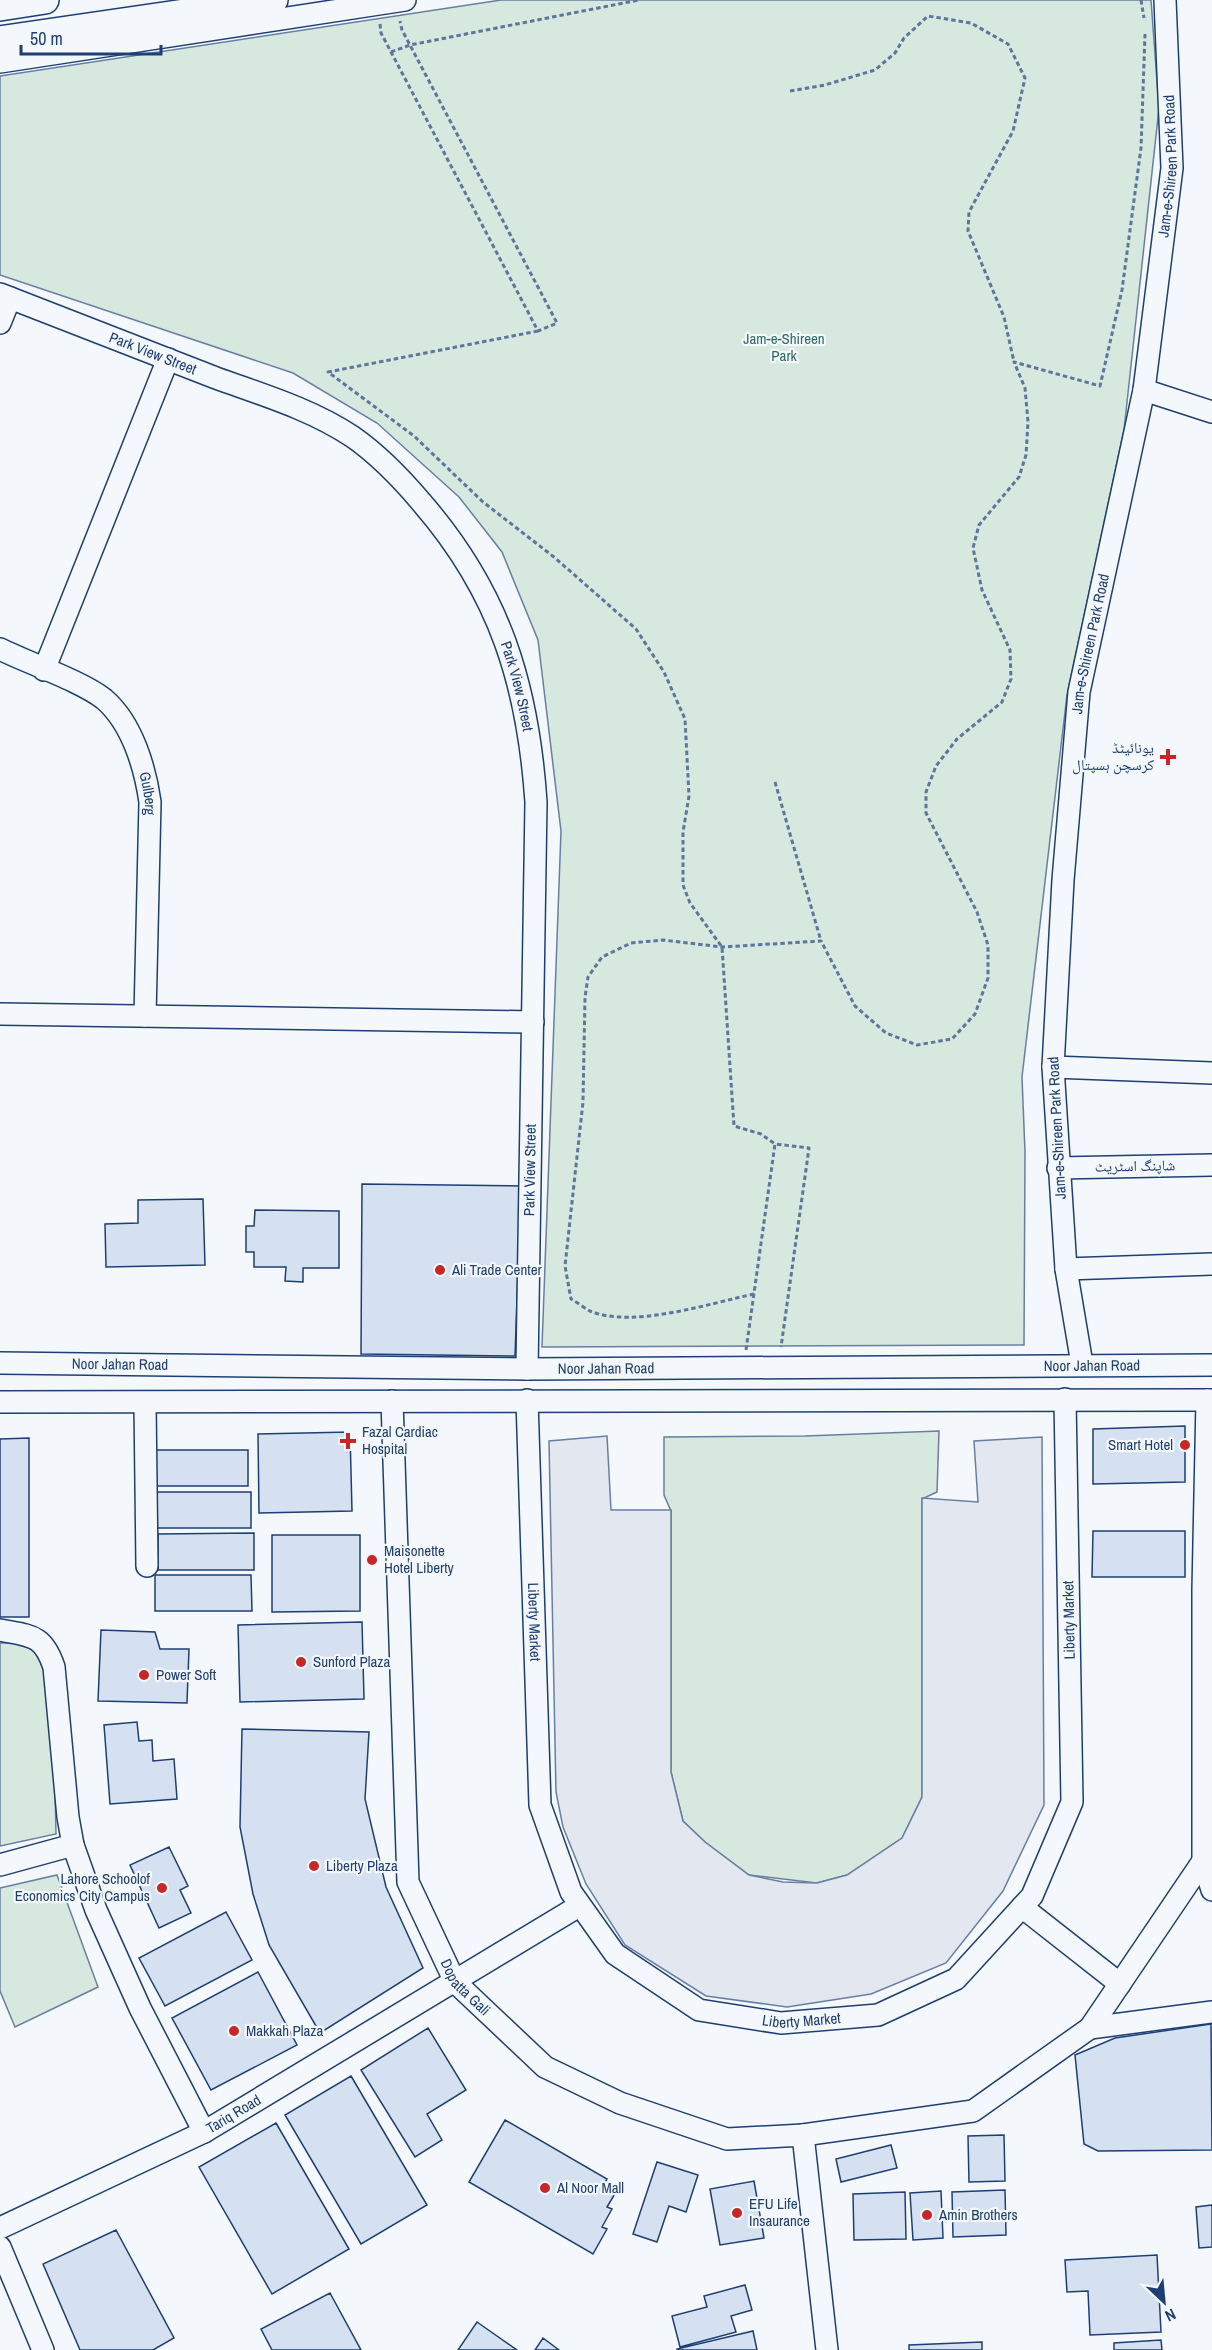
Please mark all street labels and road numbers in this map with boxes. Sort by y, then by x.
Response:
street label: Jam-e-Shireen Park Road [1152,95,1182,239]
street label: Park View Street [106,326,200,380]
street label: Jam-e-Shireen Park Road [1066,572,1114,715]
street label: Park View Street [496,638,539,733]
street label: Gulberg [134,770,161,816]
street label: Jam-e-Shireen Park Road [1042,1056,1071,1200]
street label: Park View Street [518,1123,541,1216]
street label: شاپنگ اسٹریٹ [1095,1154,1176,1177]
street label: Noor Jahan Road [72,1353,168,1375]
street label: Noor Jahan Road [1044,1354,1140,1376]
street label: Noor Jahan Road [558,1357,654,1379]
street label: Liberty Market [1057,1580,1080,1659]
street label: Liberty Market [523,1582,546,1662]
street label: Dopatta Gali [436,1955,495,2020]
street label: Liberty Market [761,2007,842,2033]
street label: Tariq Road [202,2089,265,2138]

